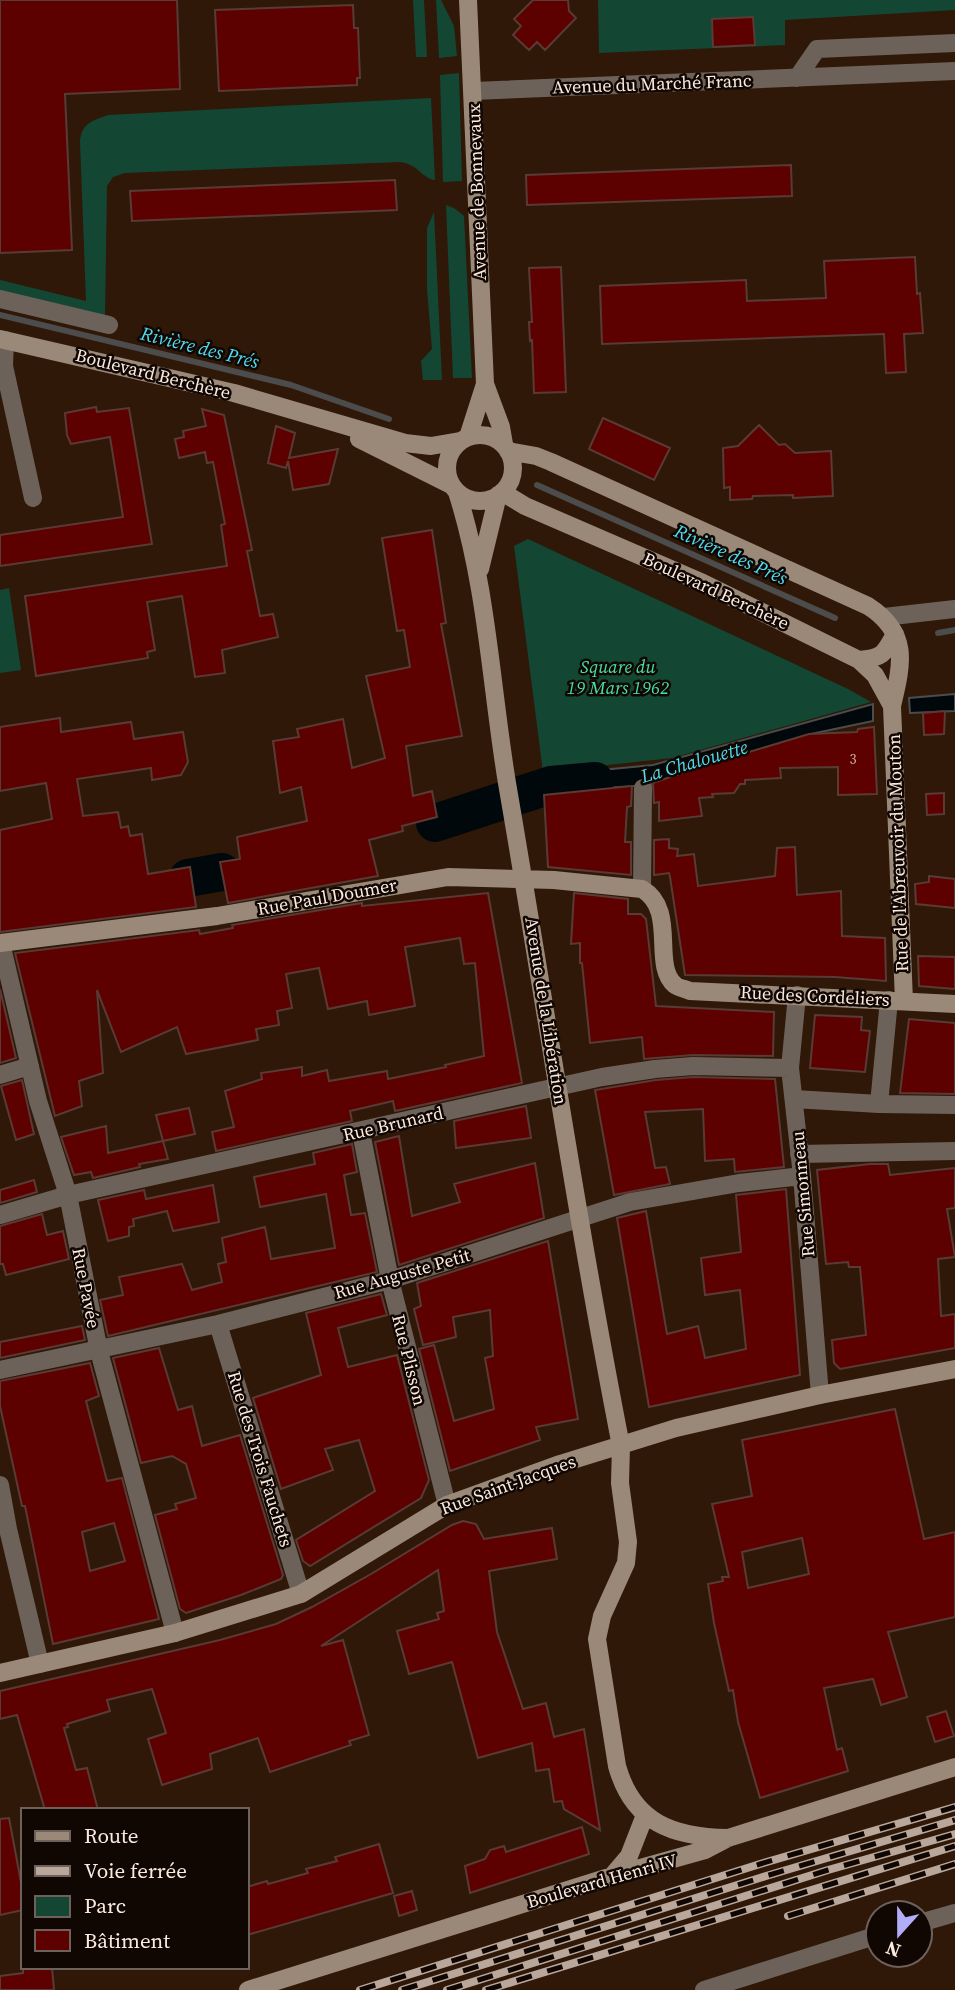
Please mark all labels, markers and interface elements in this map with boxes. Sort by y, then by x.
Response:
street label: Avenue du Marché Franc [552,68,752,99]
street label: Avenue de Bonnevaux [461,103,492,281]
water label: Rivière des Prés [137,320,262,374]
street label: Boulevard Berchère [73,342,233,405]
water label: Rivière des Prés [670,517,792,591]
street label: Boulevard Berchère [639,546,793,635]
park label: Square du 19 Mars 1962 [567,654,669,700]
water label: La Chalouette [637,733,751,789]
street label: Rue de l'Abreuvoir du Mouton [881,734,914,972]
house number: 3 [850,749,857,769]
street label: Rue Paul Doumer [255,872,399,921]
street label: Avenue de la Libération [519,915,574,1107]
street label: Rue des Cordeliers [740,979,891,1012]
street label: Rue Brunard [340,1100,446,1147]
street label: Rue Simonneau [785,1130,820,1258]
street label: Rue Auguste Petit [331,1242,473,1305]
street label: Rue Pavée [66,1245,107,1330]
street label: Rue Plisson [386,1312,433,1408]
street label: Rue des Trois Fauchets [222,1368,299,1550]
street label: Rue Saint-Jacques [437,1448,579,1521]
legend [21,1808,248,1969]
text: Route [84,1821,139,1850]
street label: Boulevard Henri IV [524,1847,680,1914]
text: Voie ferrée [84,1856,187,1885]
text: Parc [84,1891,126,1920]
north arrow [864,1899,934,1969]
text: Bâtiment [84,1926,170,1955]
text: N [882,1935,904,1964]

